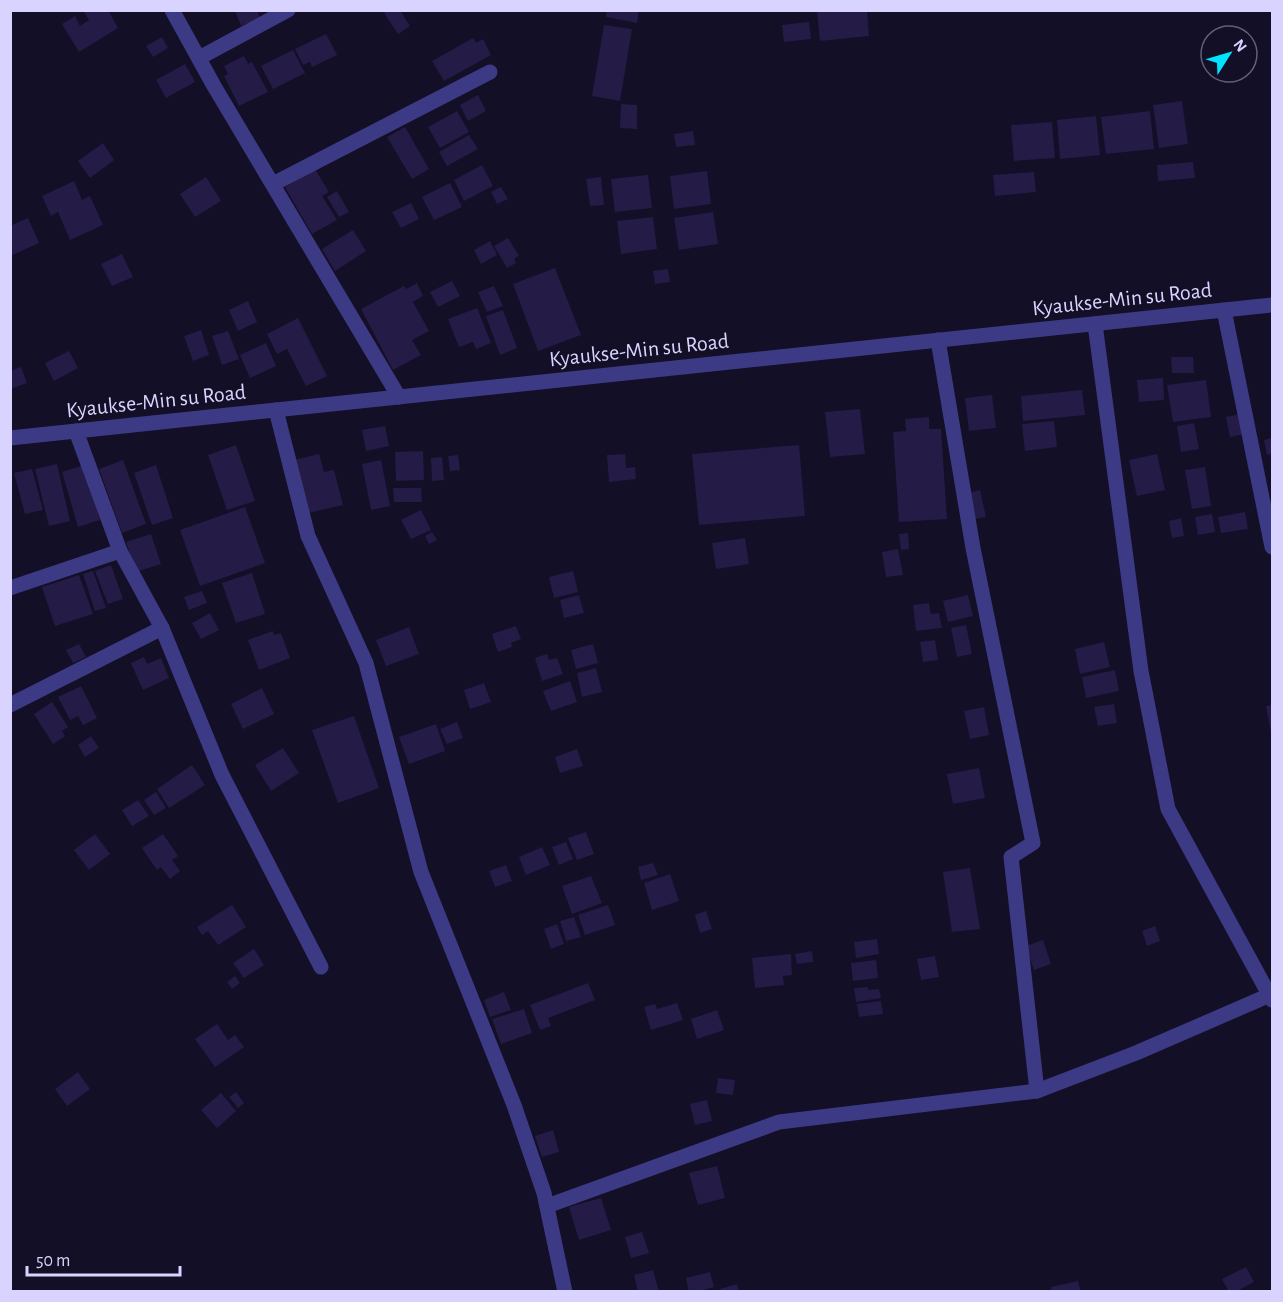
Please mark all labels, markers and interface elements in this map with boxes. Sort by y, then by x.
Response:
north arrow [1199,24,1259,84]
text: N [1230,36,1250,55]
street label: Kyaukse-Min su Road [1031,279,1213,319]
street label: Kyaukse-Min su Road [548,330,730,370]
street label: Kyaukse-Min su Road [65,381,247,421]
scale bar [27,1239,180,1277]
text: 50 m [36,1252,70,1270]

